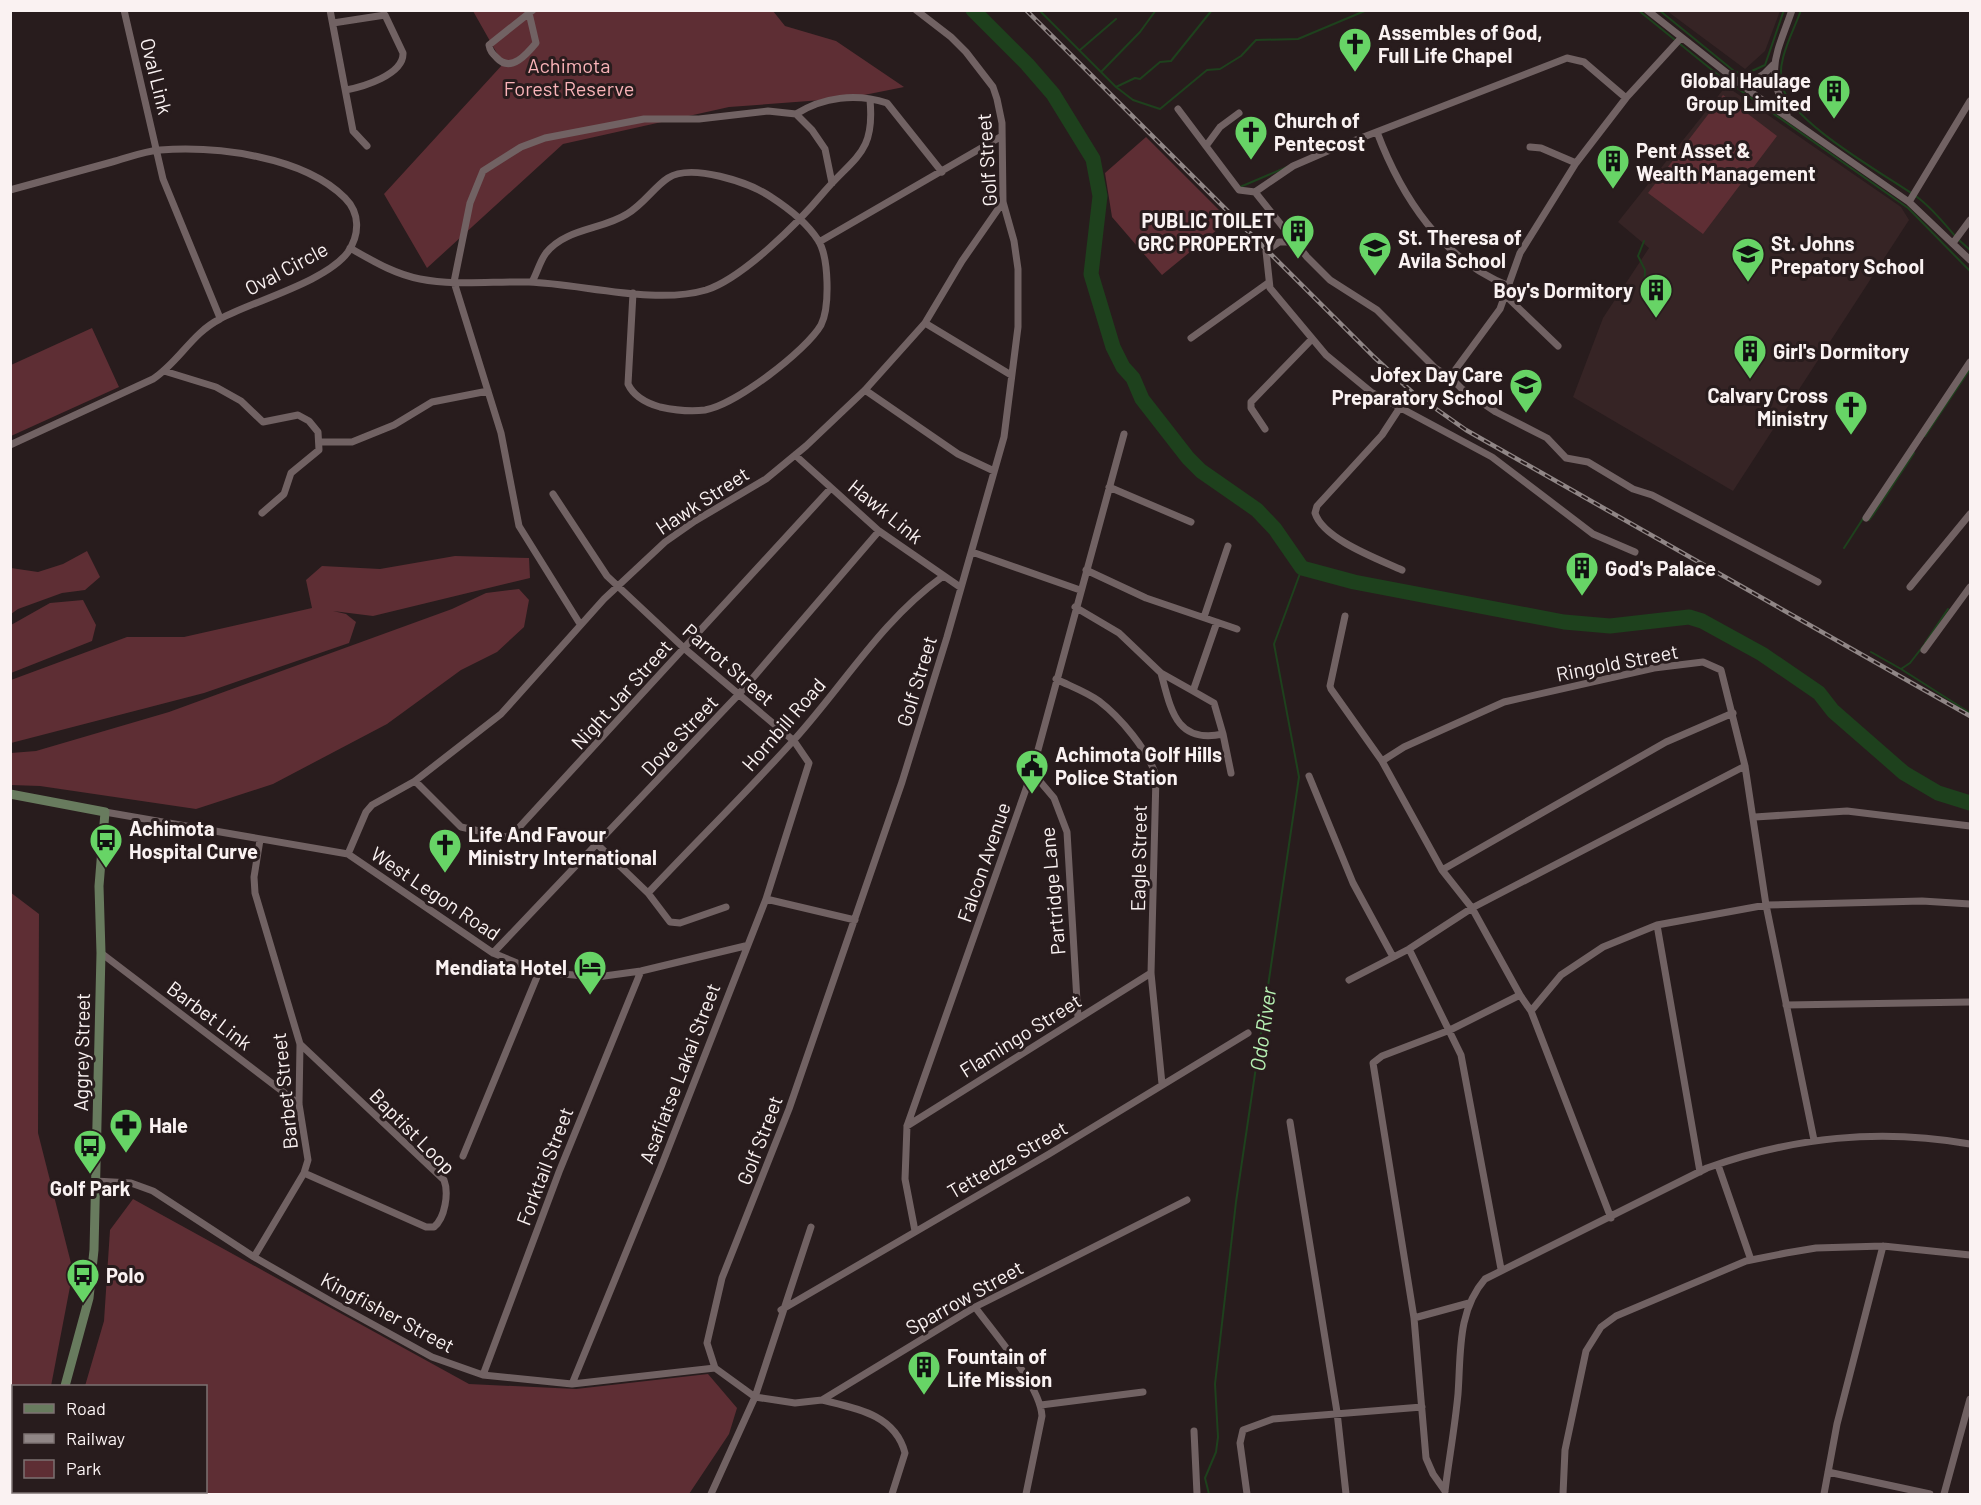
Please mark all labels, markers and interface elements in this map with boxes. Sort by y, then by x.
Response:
place label: Assembles of God, Full Life Chapel [1378,20,1543,67]
church icon: Assembles of God, Full Life Chapel [1337,26,1373,73]
street label: Oval Link [136,35,178,117]
park label: Achimota Forest Reserve [504,53,634,100]
place label: Global Haulage Group Limited [1680,68,1811,115]
building icon: Global Haulage Group Limited [1816,73,1852,120]
place label: Church of Pentecost [1274,108,1365,155]
street label: Golf Street [971,113,1001,207]
church icon: Church of Pentecost [1233,114,1269,161]
place label: Pent Asset & Wealth Management [1636,138,1816,185]
building icon: Pent Asset & Wealth Management [1595,143,1631,190]
place label: PUBLIC TOILET GRC PROPERTY [1138,208,1275,255]
building icon: PUBLIC TOILET GRC PROPERTY [1280,213,1316,260]
place label: St. Theresa of Avila School [1398,225,1522,272]
school or university icon: St. Theresa of Avila School [1357,230,1393,277]
place label: St. Johns Prepatory School [1771,231,1924,278]
street label: Oval Circle [240,236,332,300]
school or university icon: St. Johns Prepatory School [1730,236,1766,283]
building icon: Boy's Dormitory [1638,272,1674,319]
place label: Boy's Dormitory [1493,278,1633,302]
building icon: Girl's Dormitory [1732,333,1768,380]
place label: Girl's Dormitory [1773,339,1909,363]
place label: Jofex Day Care Preparatory School [1332,362,1503,409]
school or university icon: Jofex Day Care Preparatory School [1508,367,1544,414]
place label: Calvary Cross Ministry [1707,383,1828,430]
church icon: Calvary Cross Ministry [1833,389,1869,436]
street label: Hawk Street [651,461,753,539]
street label: Hawk Link [844,474,928,548]
building icon: God's Palace [1564,550,1600,597]
place label: God's Palace [1605,556,1716,580]
street label: Parrot Street [678,618,780,710]
street label: Golf Street [891,633,941,729]
street label: Night Jar Street [566,634,676,754]
street label: Ringold Street [1554,638,1680,686]
street label: Hornbill Road [736,673,830,775]
street label: Dove Street [636,690,722,780]
place label: Achimota Golf Hills Police Station [1055,742,1222,789]
public building icon: Achimota Golf Hills Police Station [1014,748,1050,795]
street label: Falcon Avenue [951,799,1015,925]
street label: Eagle Street [1125,804,1151,912]
place label: Achimota Hospital Curve [129,816,258,863]
bus stop icon: Achimota Hospital Curve [88,822,124,869]
place label: Life And Favour Ministry International [468,822,657,869]
street label: Partridge Lane [1034,826,1070,956]
church icon: Life And Favour Ministry International [427,827,463,874]
street label: West Legon Road [367,841,505,945]
hotel icon: Mendiata Hotel [572,949,608,996]
place label: Mendiata Hotel [435,955,567,979]
street label: Barbet Link [163,975,257,1055]
street label: Asafiatse Lakai Street [634,979,724,1167]
water label: Odo River [1244,985,1280,1072]
street label: Flamingo Street [955,988,1085,1082]
street label: Aggrey Street [68,993,94,1111]
street label: Barbet Street [266,1032,302,1150]
street label: Baptist Loop [365,1083,461,1179]
street label: Golf Street [731,1092,787,1188]
street label: Forktail Street [510,1104,578,1228]
pharmacy icon: Hale [108,1107,144,1154]
place label: Hale [149,1113,188,1137]
street label: Tettedze Street [943,1115,1071,1203]
bus stop icon: Golf Park [72,1128,108,1175]
place label: Golf Park [50,1176,131,1200]
street label: Sparrow Street [901,1255,1027,1339]
bus stop icon: Polo [65,1257,101,1304]
place label: Polo [106,1263,145,1287]
street label: Kingfisher Street [317,1267,459,1357]
place label: Fountain of Life Mission [947,1344,1052,1391]
building icon: Fountain of Life Mission [906,1349,942,1396]
legend [12,1385,207,1493]
text: Road [66,1397,106,1419]
text: Railway [66,1427,125,1449]
text: Park [66,1457,101,1479]

